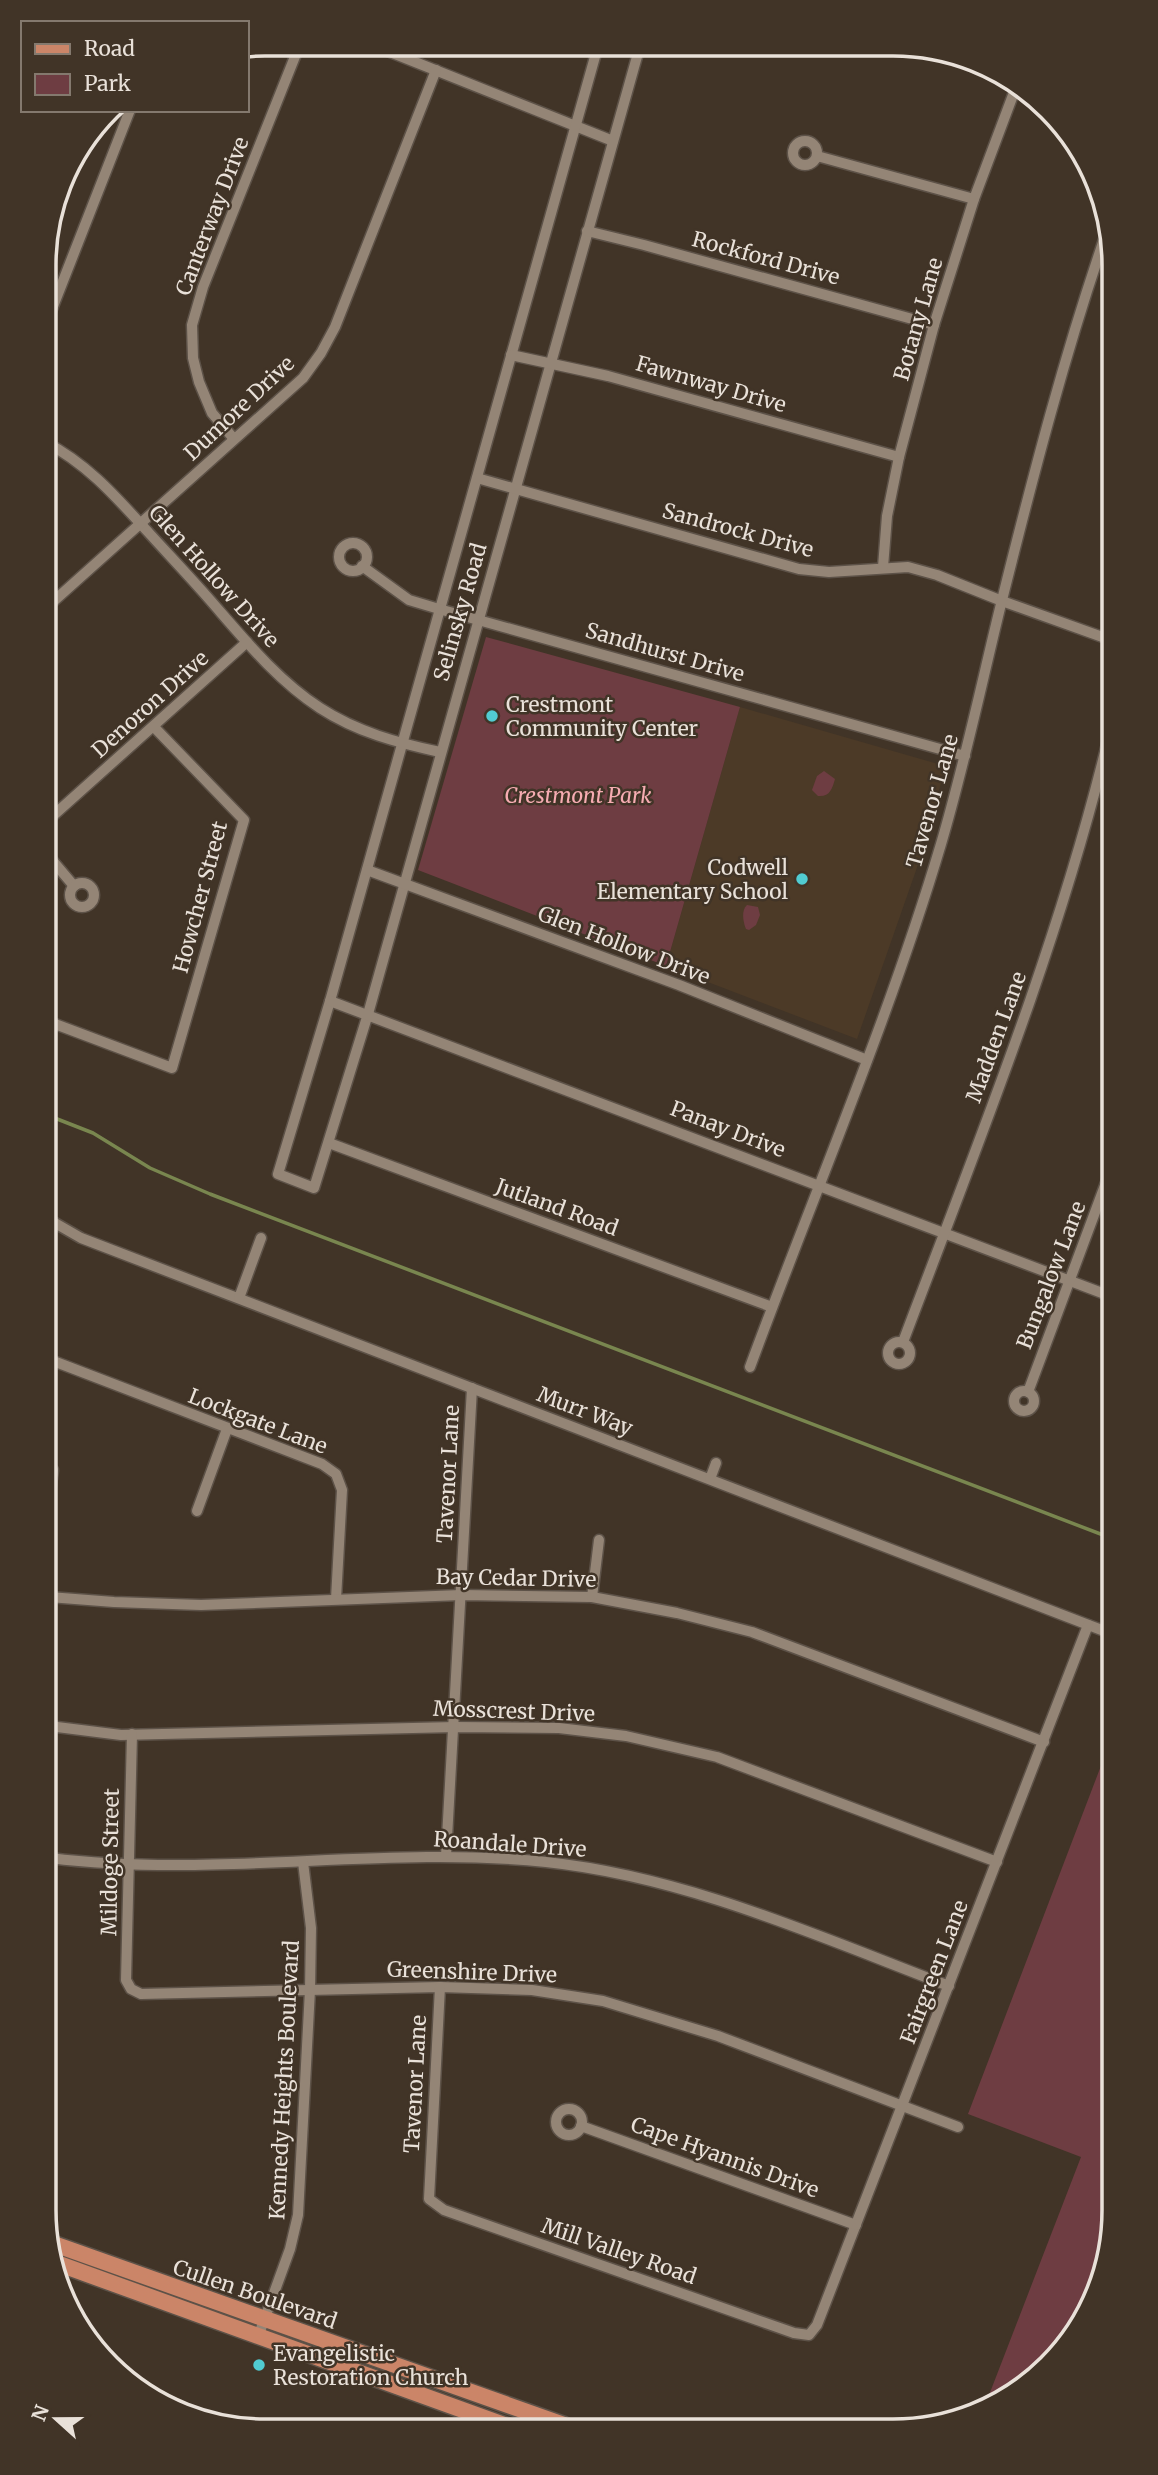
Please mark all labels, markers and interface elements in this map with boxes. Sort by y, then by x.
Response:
legend [21,21,248,112]
text: Road [84,35,135,62]
text: Park [84,70,131,97]
street label: Canterway Drive [169,133,255,299]
street label: Rockford Drive [689,225,843,291]
street label: Botany Lane [888,254,948,384]
street label: Dumore Drive [178,350,300,466]
street label: Fawnway Drive [633,350,789,418]
street label: Sandrock Drive [659,497,817,563]
street label: Glen Hollow Drive [143,499,285,653]
street label: Selinsky Road [427,540,493,684]
street label: Sandhurst Drive [582,616,748,688]
street label: Denoron Drive [86,644,214,763]
place label: Crestmont Community Center [506,691,698,742]
marker: Crestmont Community Center [484,708,500,724]
street label: Tavenor Lane [900,731,964,871]
park label: Crestmont Park [504,782,652,809]
street label: Howcher Street [167,818,233,976]
place label: Codwell Elementary School [597,854,789,905]
marker: Codwell Elementary School [794,871,810,887]
street label: Glen Hollow Drive [534,900,714,990]
street label: Madden Lane [960,968,1032,1106]
street label: Panay Drive [667,1095,789,1163]
street label: Jutland Road [491,1172,622,1242]
street label: Bungalow Lane [1010,1197,1092,1353]
street label: Murr Way [533,1380,637,1442]
street label: Lockgate Lane [185,1382,331,1460]
street label: Tavenor Lane [431,1404,465,1544]
street label: Bay Cedar Drive [436,1563,597,1593]
street label: Mosscrest Drive [433,1695,596,1727]
street label: Mildoge Street [95,1788,125,1936]
street label: Roandale Drive [433,1825,587,1863]
street label: Fairgreen Lane [894,1896,974,2048]
street label: Kennedy Heights Boulevard [263,1939,305,2221]
street label: Greenshire Drive [387,1956,558,1988]
street label: Tavenor Lane [398,2014,432,2154]
street label: Cape Hyannis Drive [627,2110,823,2204]
street label: Mill Valley Road [538,2212,700,2290]
street label: Cullen Boulevard [170,2253,341,2335]
place label: Evangelistic Restoration Church [273,2340,469,2391]
marker: Evangelistic Restoration Church [251,2357,267,2373]
north arrow [21,2384,91,2454]
text: N [26,2402,54,2424]

